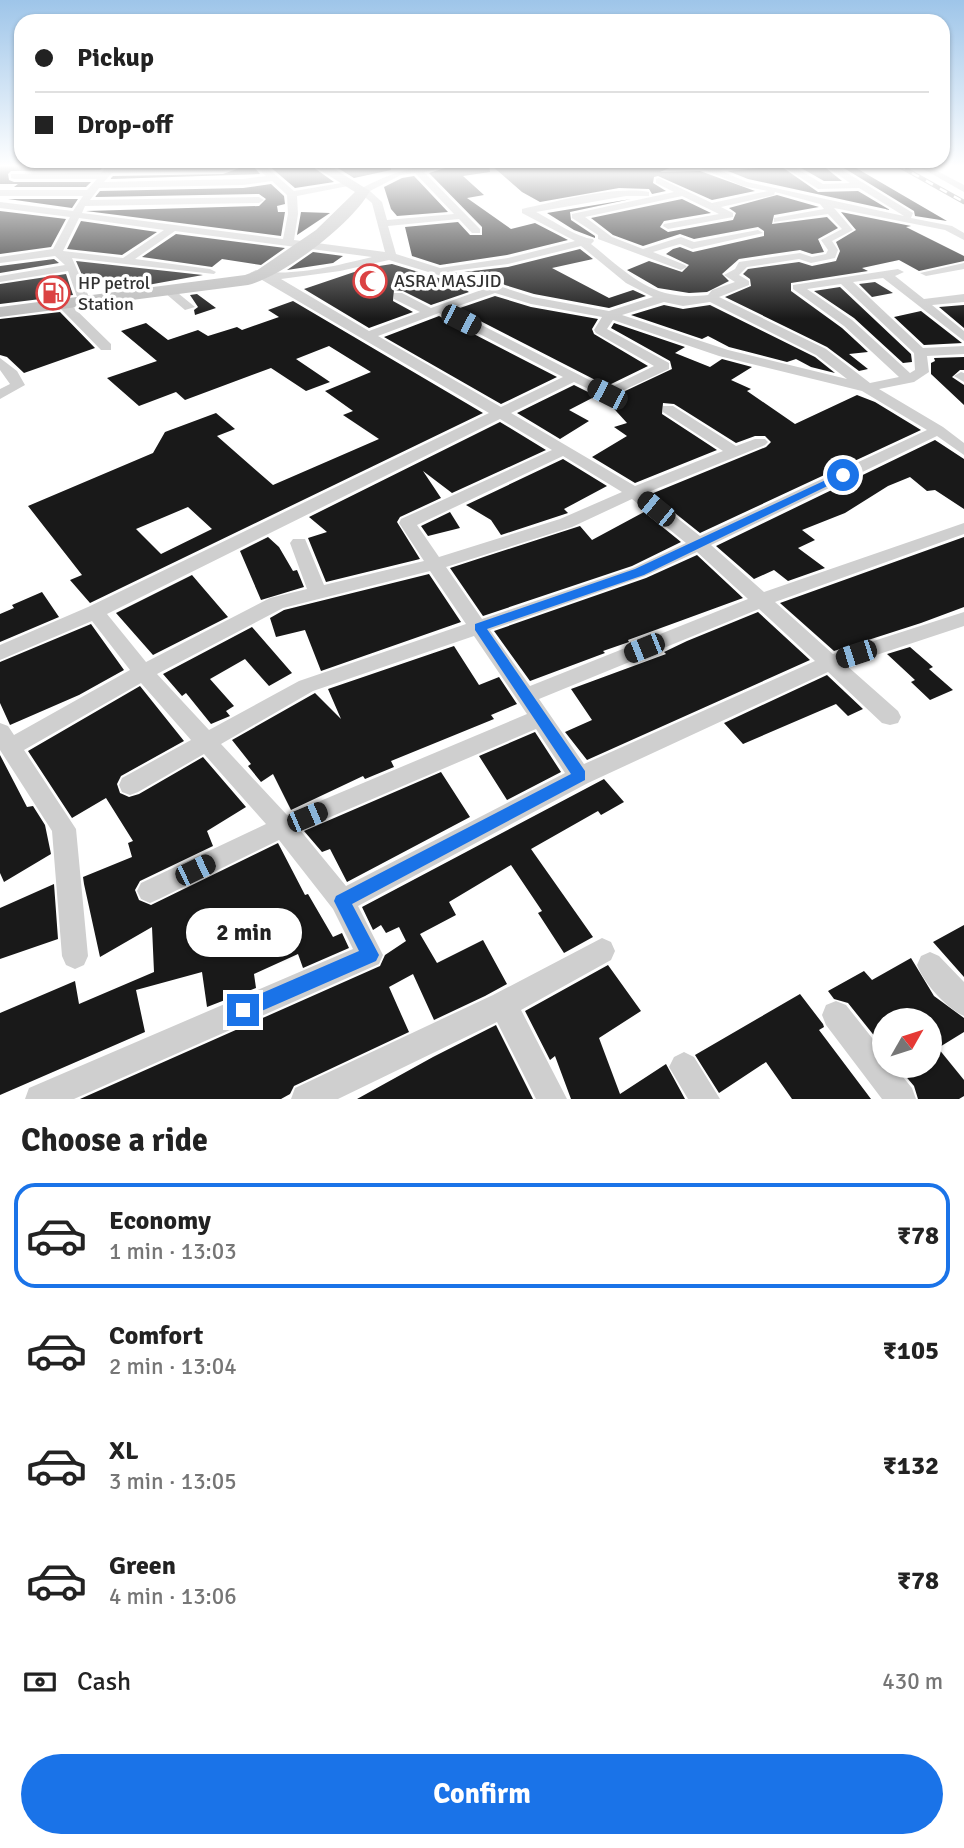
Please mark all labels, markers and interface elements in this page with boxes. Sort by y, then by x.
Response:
text: Pickup [77,42,154,74]
text: Drop-off [77,109,173,141]
mosque icon: ASRA MASJID [351,262,389,300]
place label: ASRA MASJID [394,270,501,292]
place label: HP petrol Station [78,272,150,315]
fuel station icon: HP petrol Station [34,274,72,312]
car [438,301,485,339]
car [584,375,631,413]
route start [827,459,859,491]
car [634,488,679,530]
car [621,630,668,666]
car [833,638,880,670]
car [284,799,331,835]
car [172,851,219,889]
callout: 2 min [185,908,301,958]
text: 2 min [216,918,272,947]
route end [227,994,259,1026]
north arrow [872,1008,942,1078]
map controls [872,1008,942,1078]
text: Choose a ride [21,1121,208,1160]
icon: car [25,1204,88,1267]
text: Economy [109,1205,211,1237]
text: ₹78 [897,1220,939,1252]
text: 1 min · 13:03 [109,1237,237,1266]
icon: car [25,1319,88,1382]
text: Comfort [109,1320,203,1352]
text: ₹105 [883,1335,939,1367]
text: 2 min · 13:04 [109,1352,237,1381]
icon: car [25,1434,88,1497]
text: XL [109,1435,139,1467]
text: ₹132 [883,1450,939,1482]
text: 3 min · 13:05 [109,1467,237,1496]
icon: car [25,1549,88,1612]
text: Green [109,1550,176,1582]
text: ₹78 [897,1565,939,1597]
text: 4 min · 13:06 [109,1582,237,1611]
icon: cash [21,1663,59,1701]
text: Cash [77,1666,131,1698]
text: 430 m [882,1667,943,1696]
button: Confirm [21,1754,943,1834]

